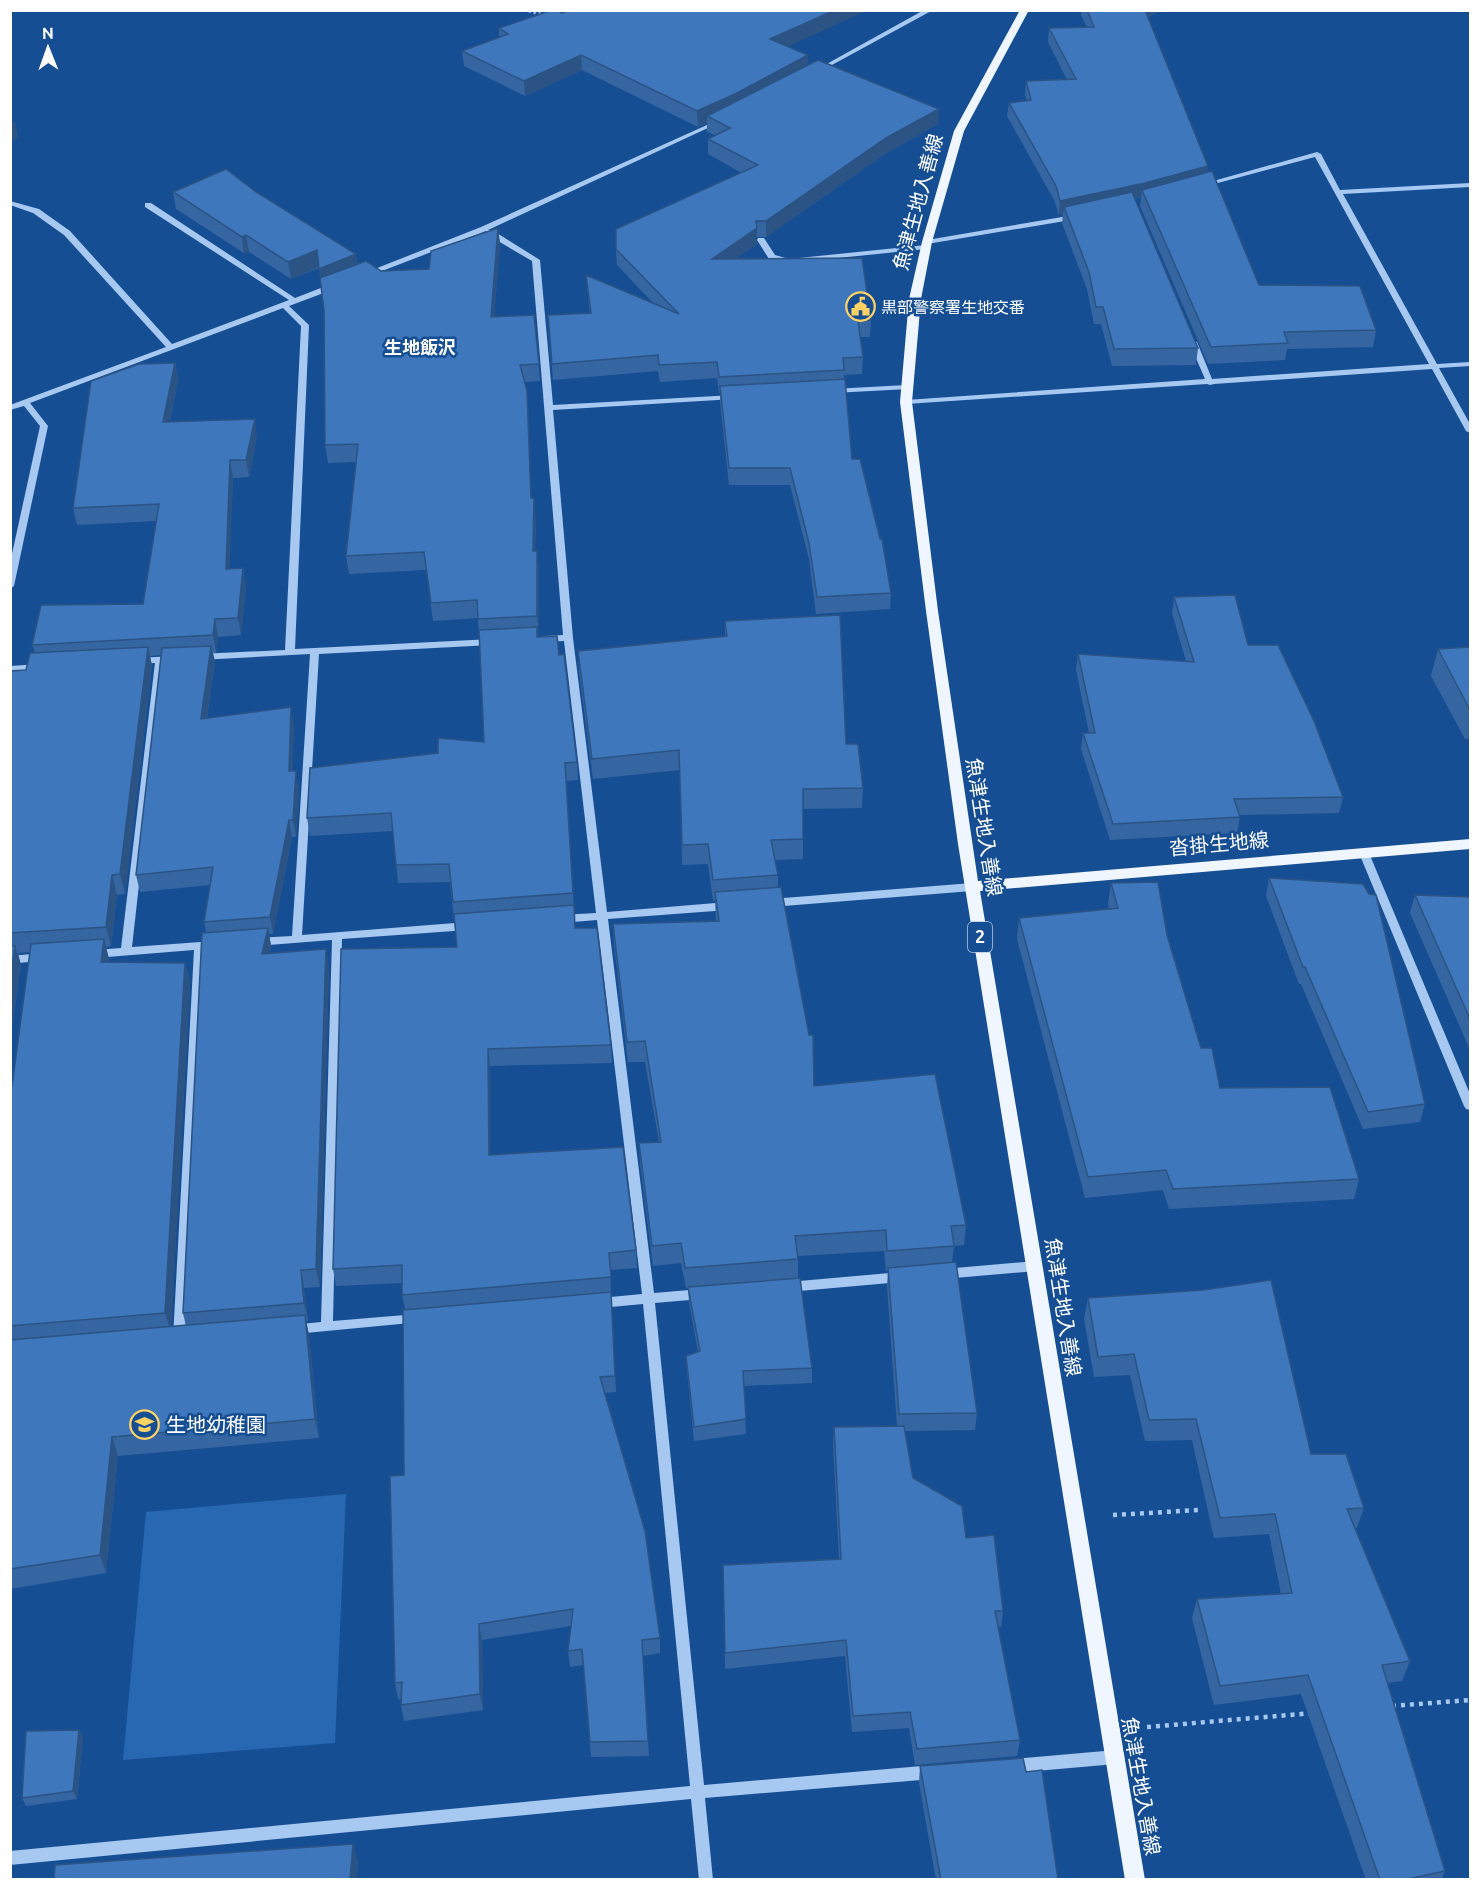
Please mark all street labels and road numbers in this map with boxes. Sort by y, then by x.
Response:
street label: 魚津生地入善線 [888,131,947,272]
street label: 魚津生地入善線 [962,756,1007,898]
street label: 沓掛生地線 [1168,828,1270,859]
road number: 2 [968,922,992,952]
street label: 魚津生地入善線 [1041,1236,1086,1378]
street label: 魚津生地入善線 [1118,1715,1165,1857]

